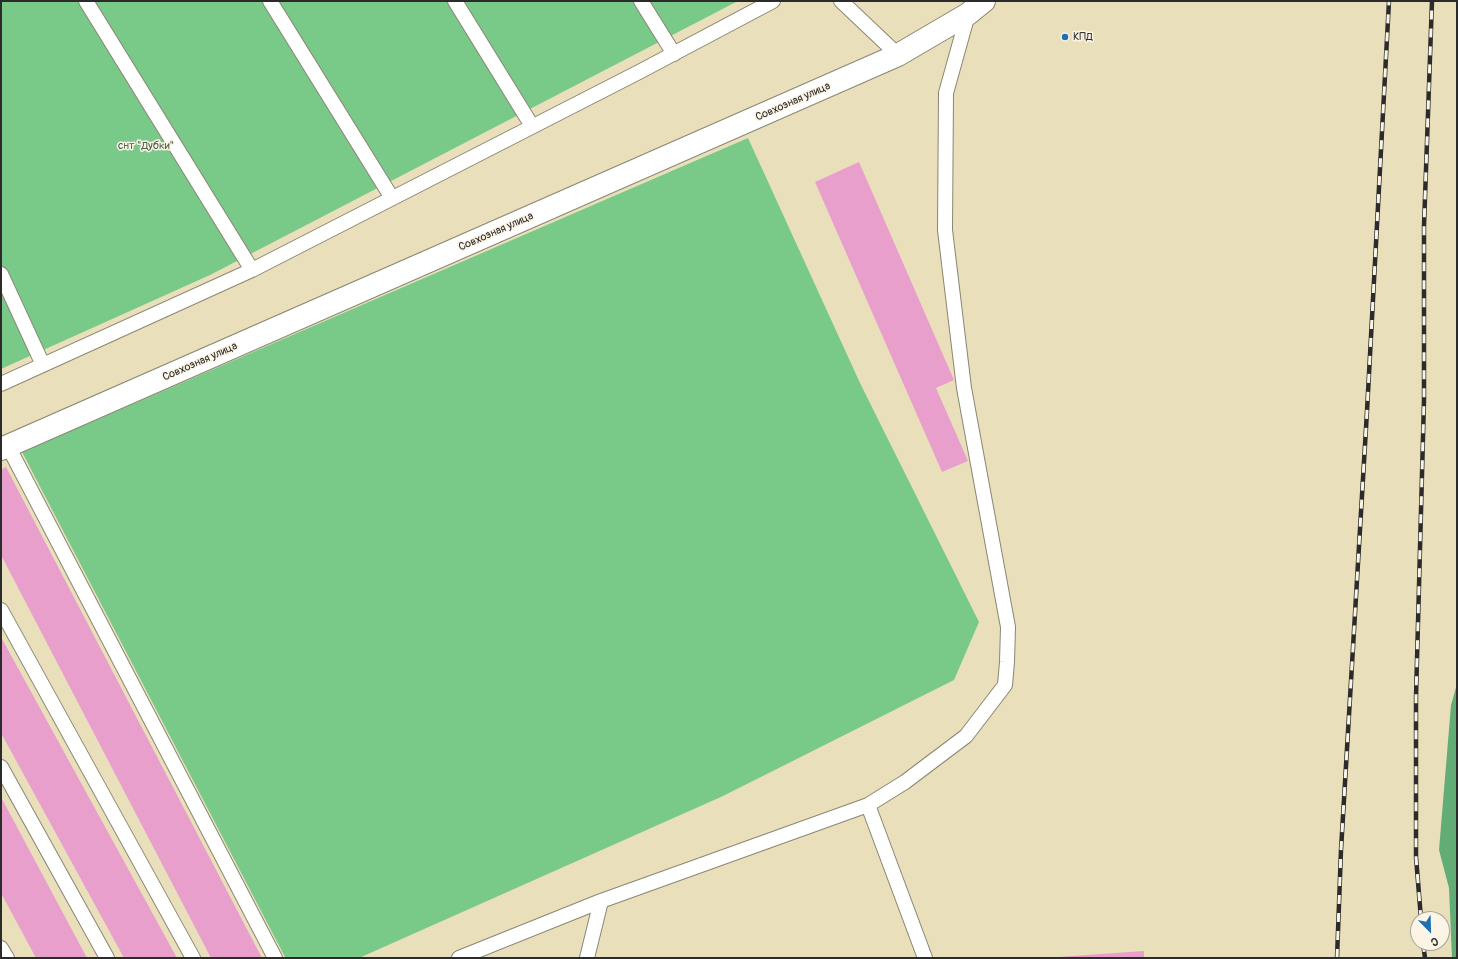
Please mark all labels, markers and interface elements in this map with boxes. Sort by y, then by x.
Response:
place label: КПД [1073,30,1093,44]
marker: КПД [1060,32,1070,42]
street label: Совхозная улица [754,80,832,124]
park label: снт "Дубки" [118,139,174,153]
street label: Совхозная улица [457,210,535,254]
street label: Совхозная улица [161,340,239,384]
north arrow [1410,911,1450,951]
text: С [1429,934,1440,949]

